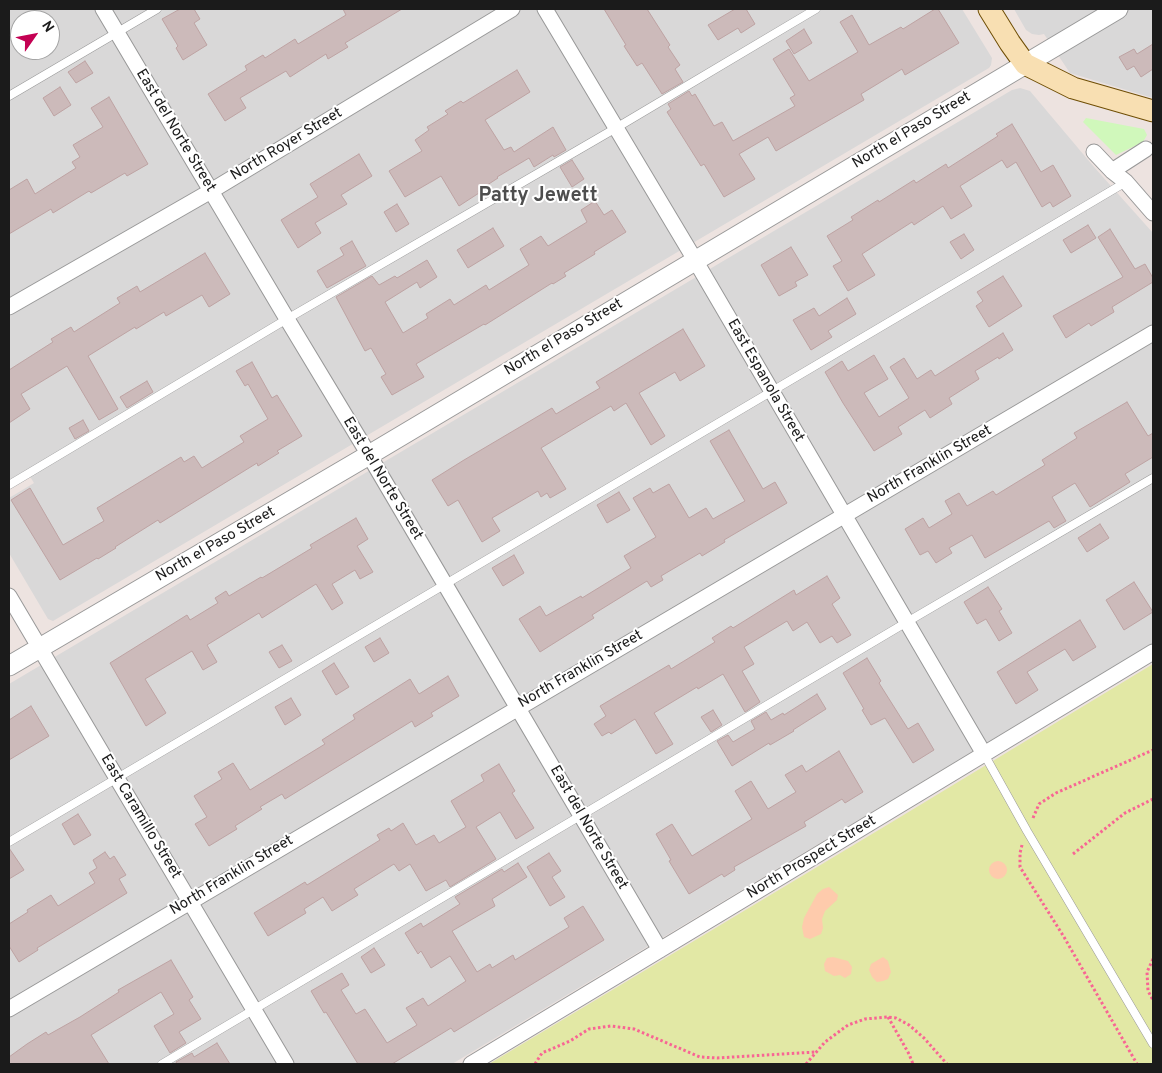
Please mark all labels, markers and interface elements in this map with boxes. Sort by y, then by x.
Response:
north arrow [10,10,60,60]
text: N [37,18,57,36]
street label: East del Norte Street [131,66,219,196]
street label: North el Paso Street [850,89,974,173]
street label: North Royer Street [228,105,346,185]
district label: Patty Jewett [479,185,597,209]
street label: North el Paso Street [502,296,626,380]
street label: East Espanola Street [722,316,808,446]
street label: East del Norte Street [338,414,426,544]
street label: North Franklin Street [865,422,995,508]
street label: North el Paso Street [153,503,279,587]
street label: North Franklin Street [516,627,646,713]
street label: East Caramillo Street [96,752,184,882]
street label: East del Norte Street [545,763,631,893]
street label: North Prospect Street [744,812,880,904]
street label: North Franklin Street [167,832,297,920]

